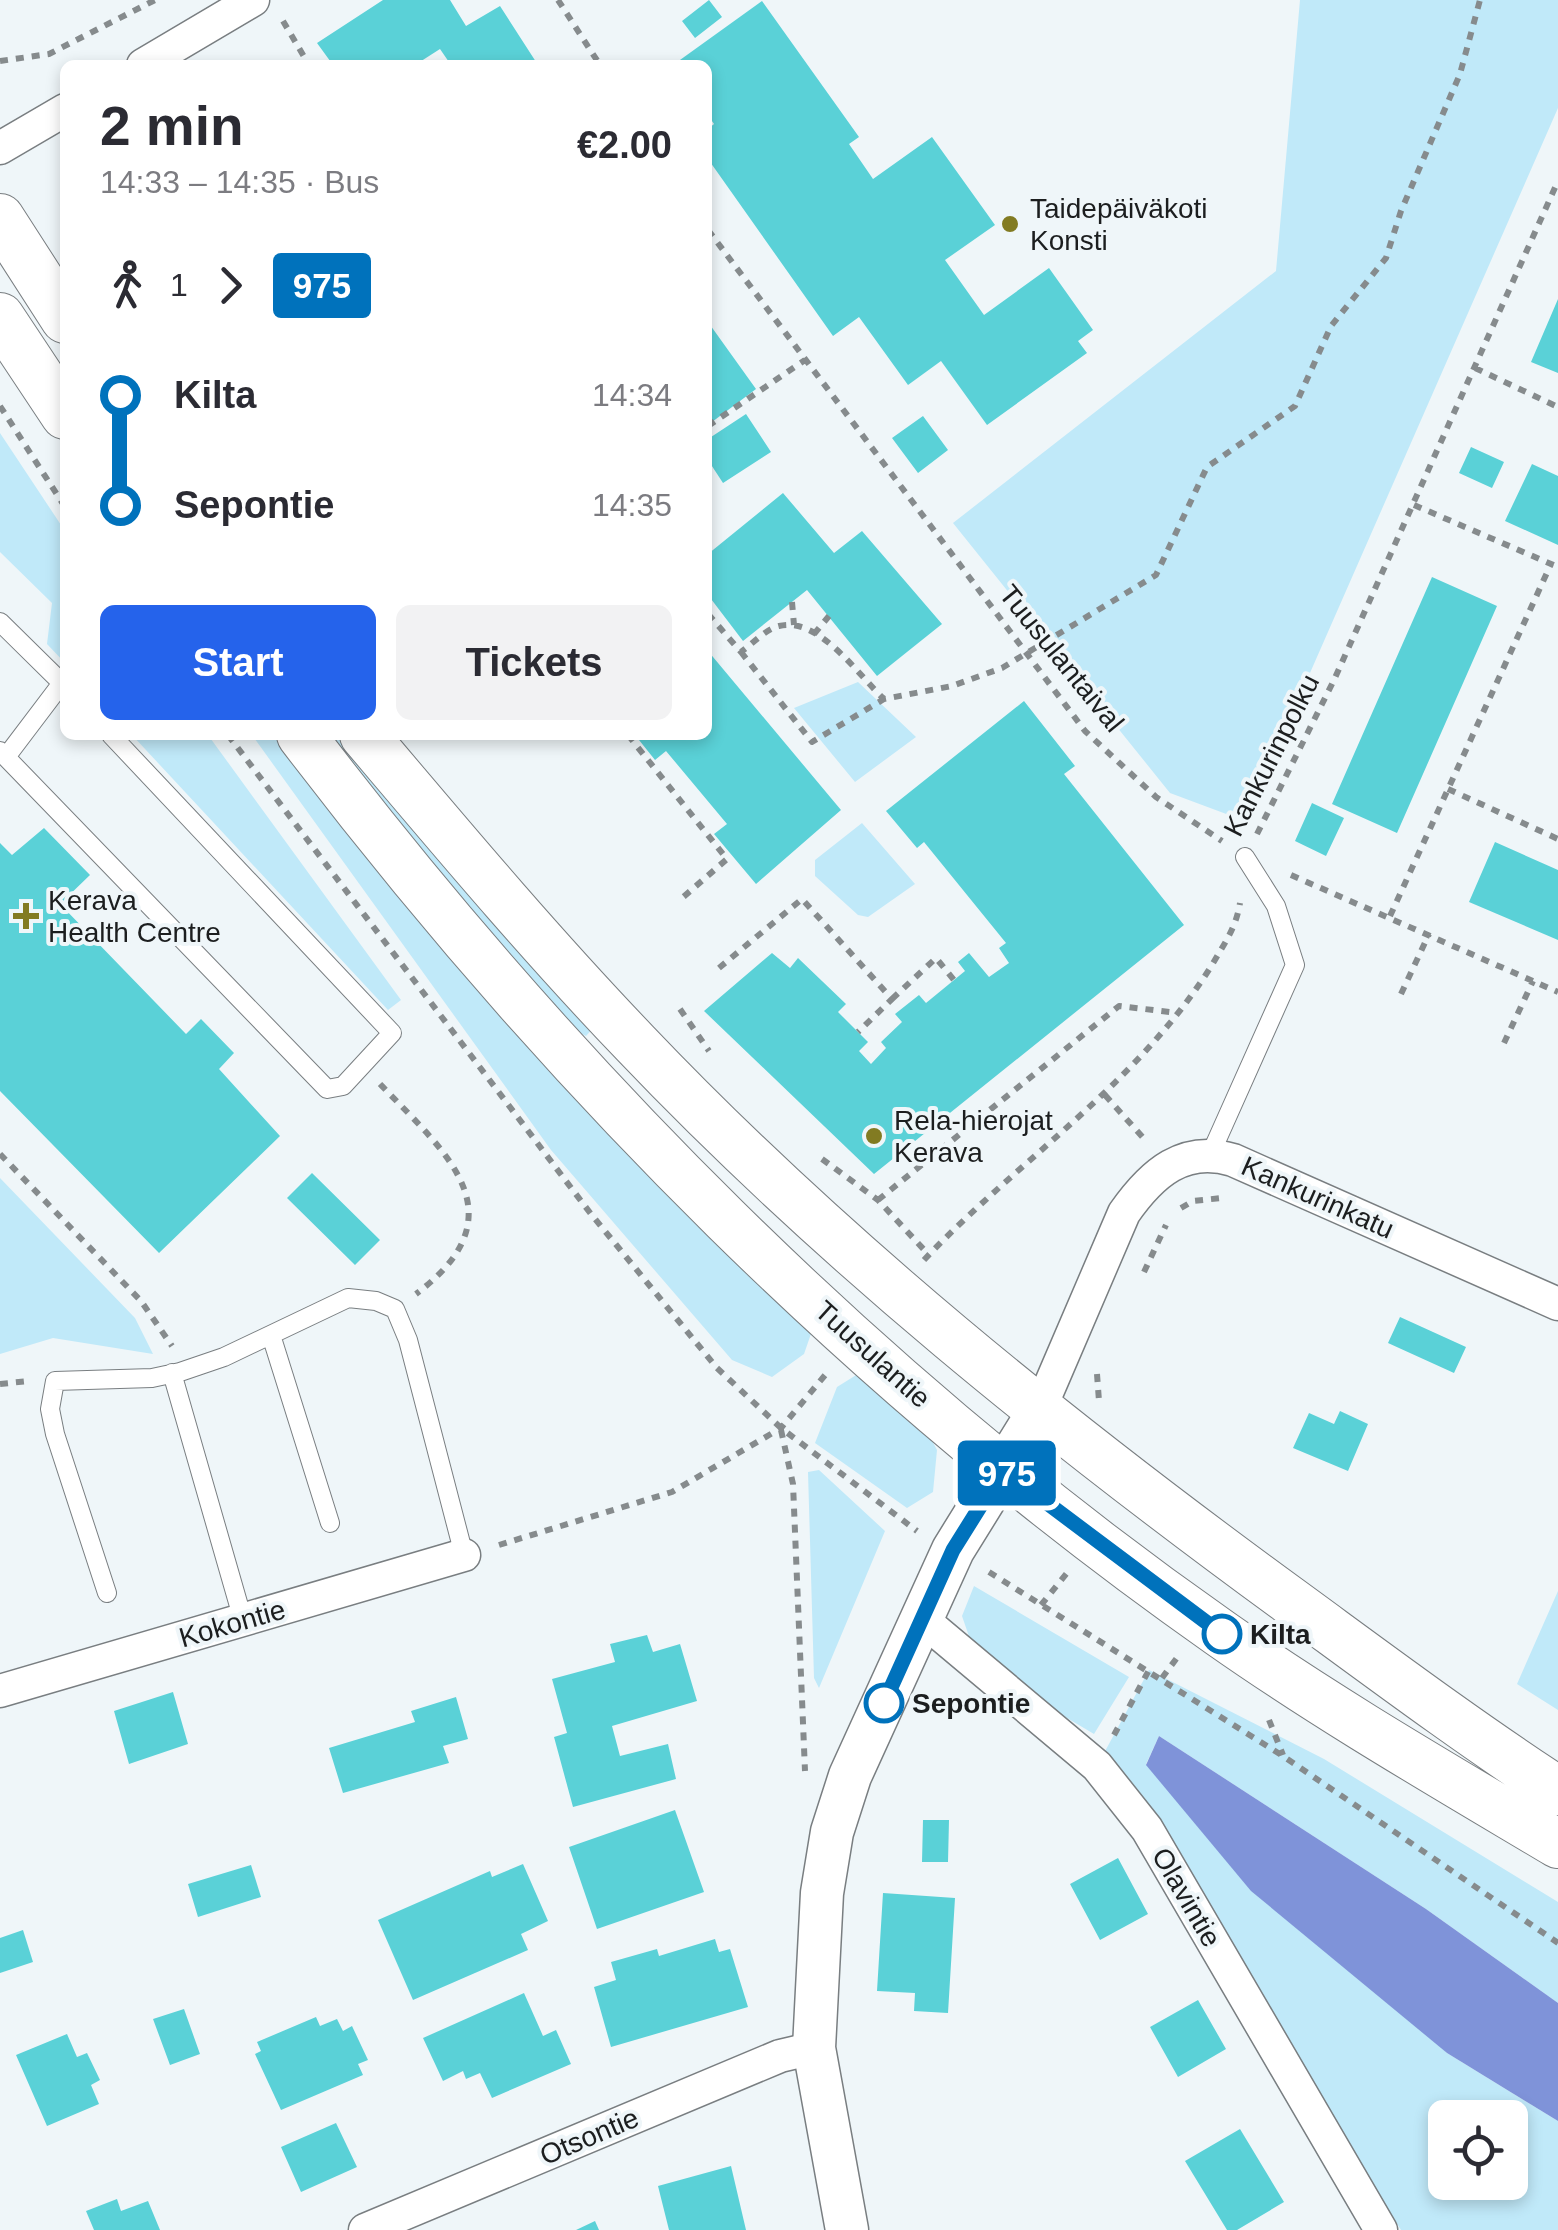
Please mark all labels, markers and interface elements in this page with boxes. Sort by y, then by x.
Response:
text: 2 min [100,95,244,157]
text: €2.00 [577,124,672,166]
text: 14:33 – 14:35 · Bus [100,164,379,200]
place label: Taidepäiväkoti Konsti [1030,193,1207,256]
marker: Taidepäiväkoti Konsti [999,213,1021,235]
icon: walk [100,258,155,313]
icon: forward [203,258,258,313]
text: 975 [293,266,351,305]
text: 1 [170,267,188,303]
text: Kilta [174,374,256,416]
text: 14:34 [592,377,672,413]
text: Sepontie [174,484,334,526]
text: 14:35 [592,487,672,523]
street label: Tuusulantaival [993,579,1130,738]
button: Start [100,605,376,720]
button: Tickets [396,605,672,720]
street label: Kankurinpolku [1217,669,1326,841]
place label: Kerava Health Centre [48,885,221,948]
marker: Kerava Health Centre [13,903,39,929]
place label: Rela-hierojat Kerava [894,1105,1053,1168]
marker: Rela-hierojat Kerava [863,1125,885,1147]
street label: Kankurinkatu [1237,1150,1399,1245]
street label: Tuusulantie [809,1295,936,1414]
line badge: 975 [950,1440,1064,1506]
text: 975 [978,1454,1036,1493]
street label: Kokontie [175,1594,289,1653]
marker: Kilta [1203,1615,1241,1653]
place label: Kilta [1250,1619,1311,1650]
marker: Sepontie [865,1684,903,1722]
place label: Sepontie [912,1688,1030,1719]
street label: Olavintie [1146,1842,1227,1952]
map controls [1428,2100,1528,2200]
button: locate [1428,2100,1528,2200]
street label: Otsontie [535,2102,643,2171]

